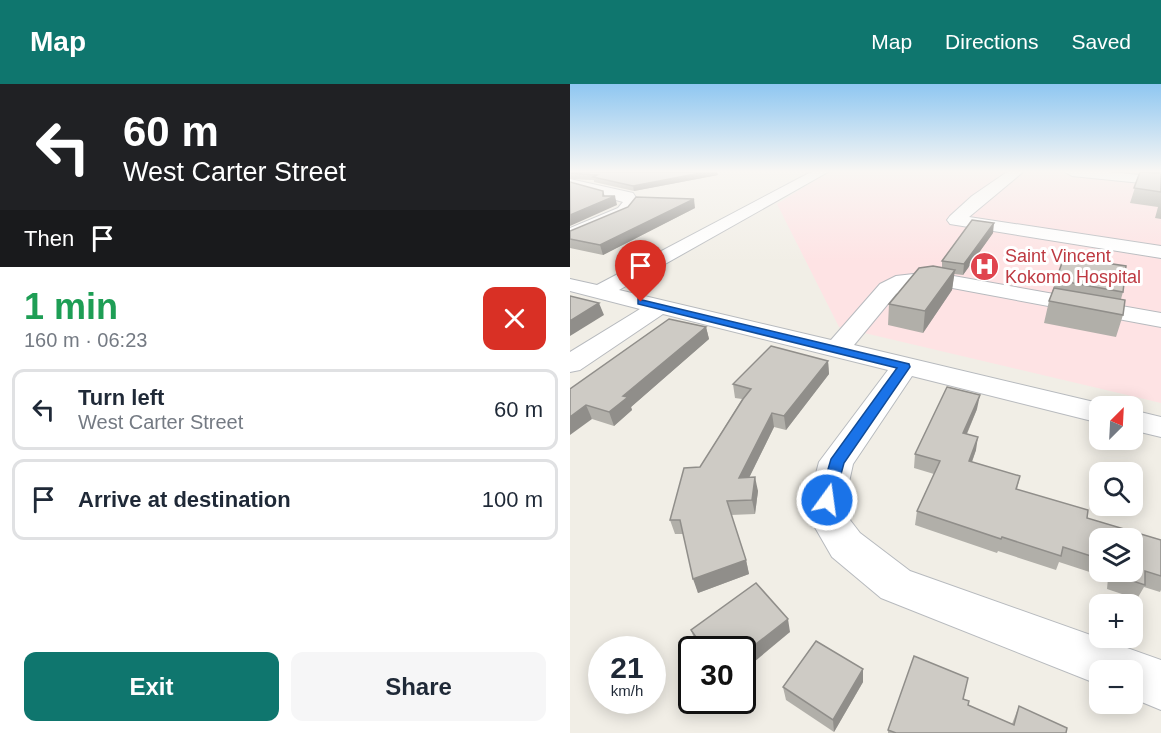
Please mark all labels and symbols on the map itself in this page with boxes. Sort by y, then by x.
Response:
pin [615,240,666,302]
place label: Saint Vincent Kokomo Hospital [1005,246,1141,287]
hospital icon: Saint Vincent Kokomo Hospital [968,250,1000,282]
north arrow [1089,396,1143,450]
position arrow [795,468,859,532]
speed limit sign: 30 [678,636,756,714]

